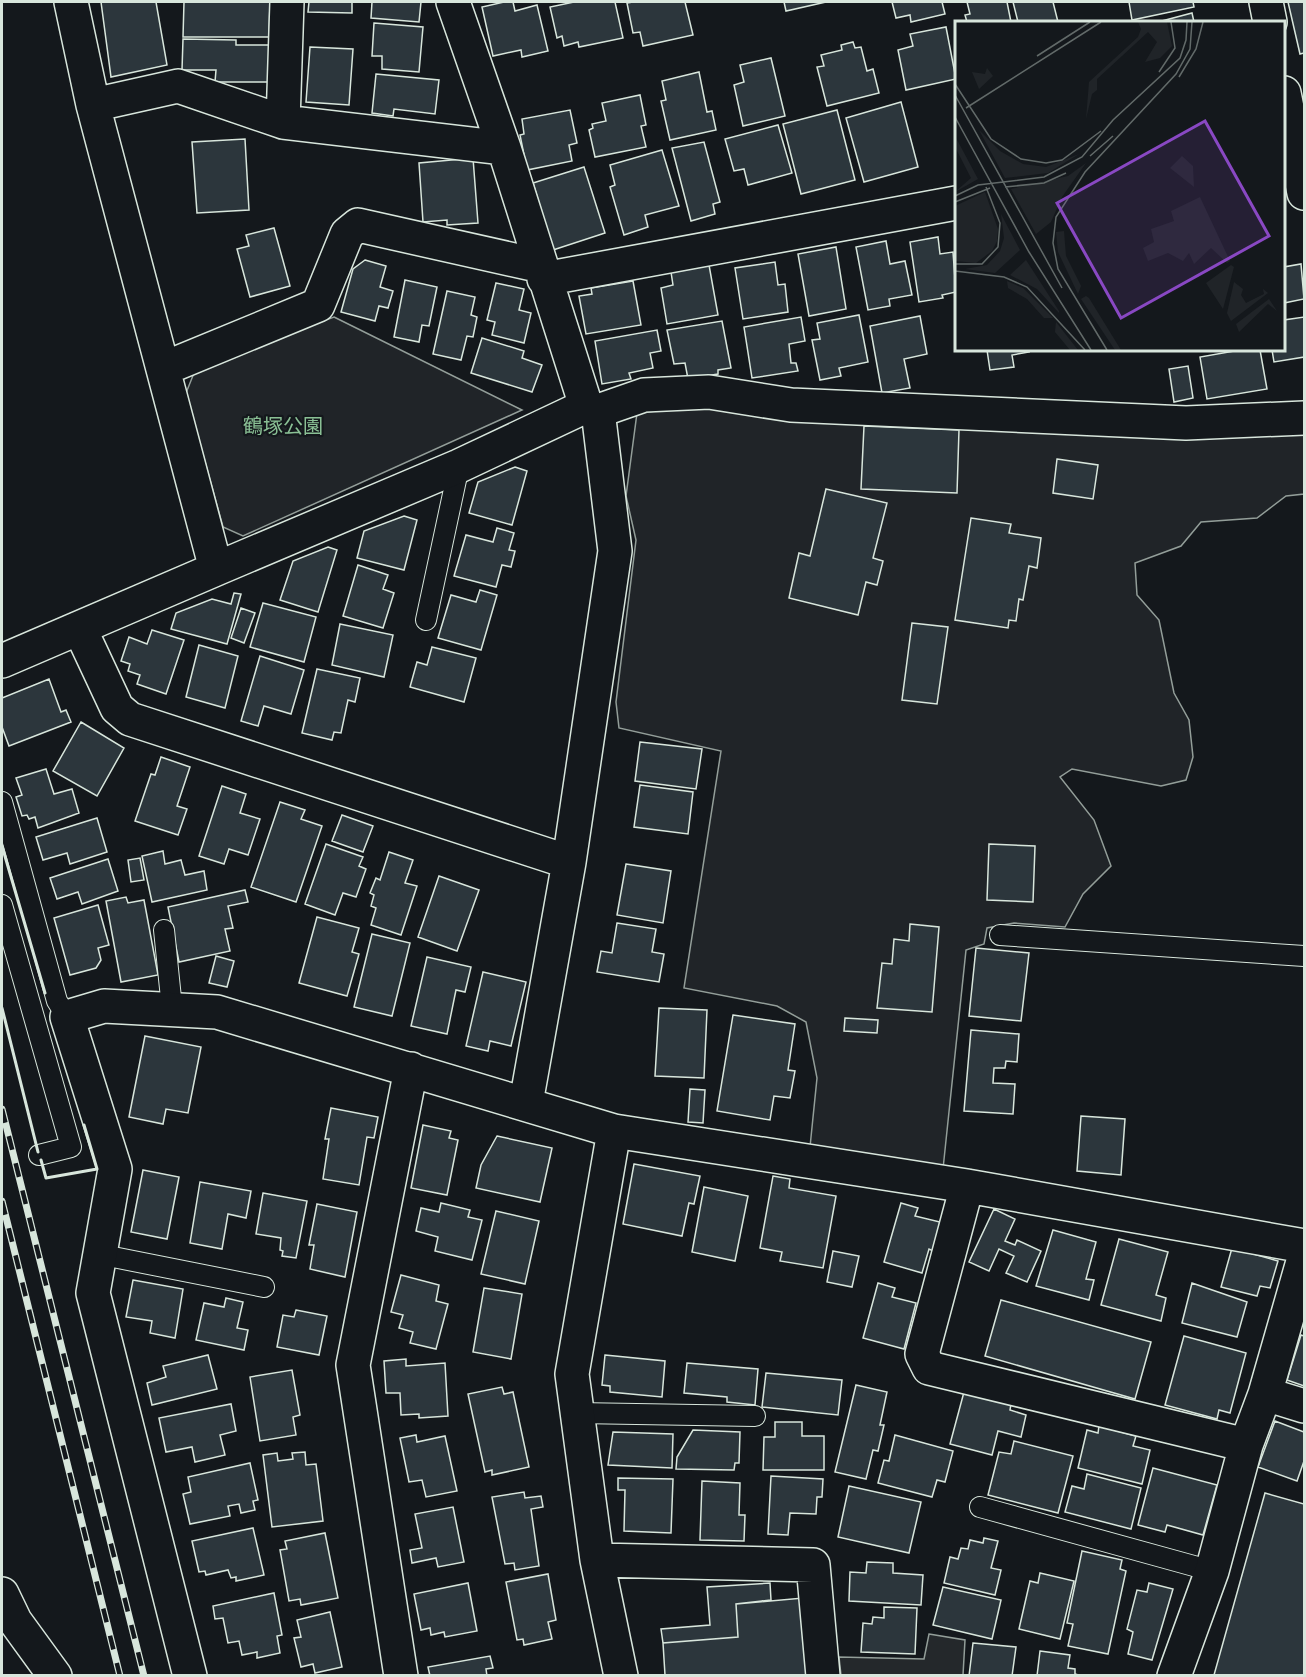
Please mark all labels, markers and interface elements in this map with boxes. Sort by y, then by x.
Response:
inset map [955,21,1285,351]
park label: 鶴塚公園 [243,413,323,439]

